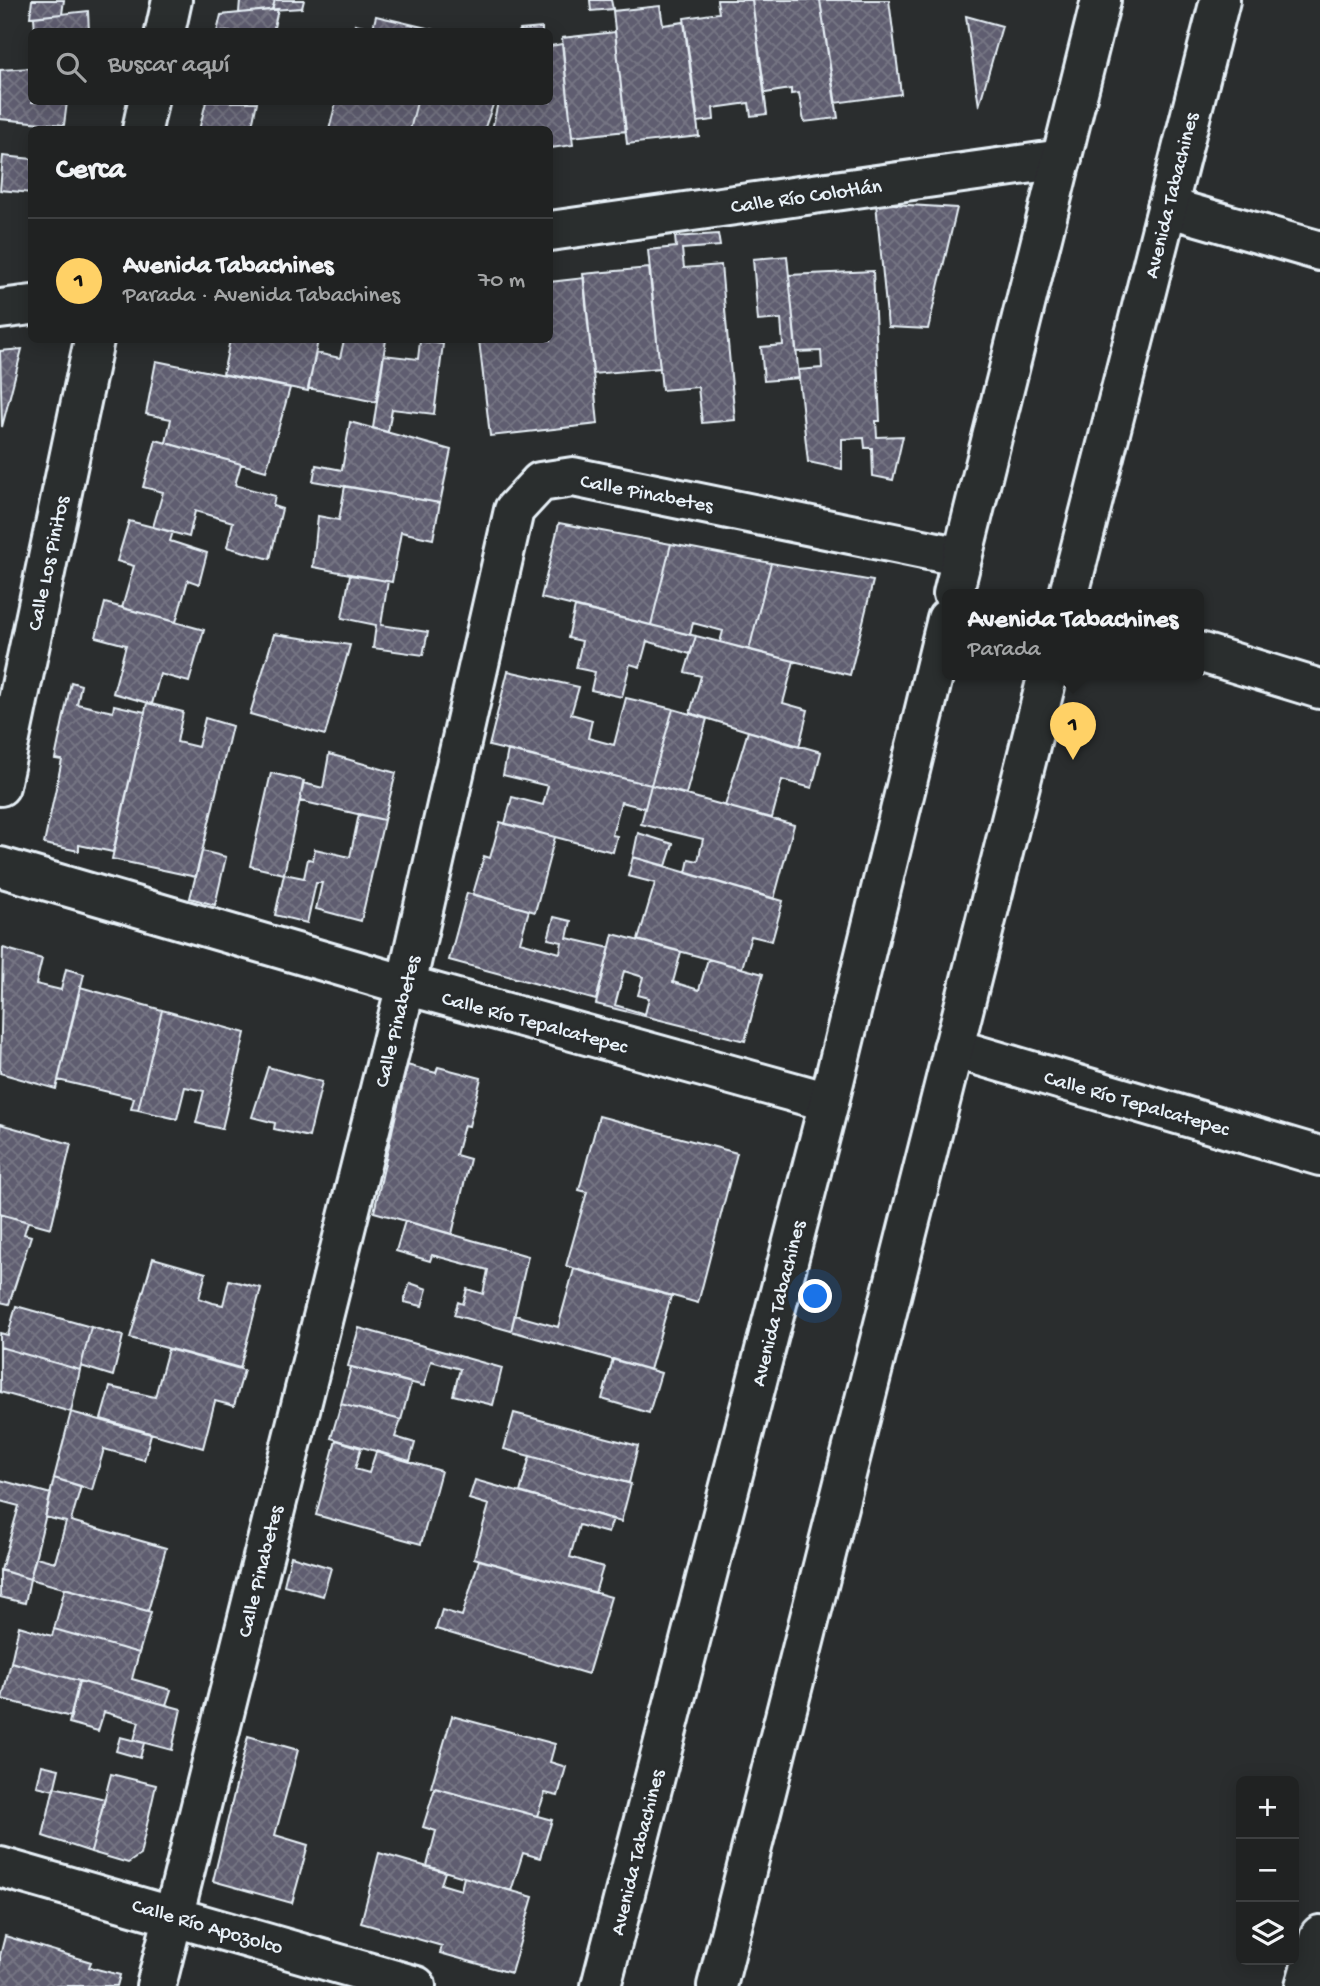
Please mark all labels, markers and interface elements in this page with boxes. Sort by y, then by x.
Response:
search box [28,28,553,105]
icon: search [52,48,90,86]
text: Buscar aquí [108,51,230,82]
street label: Avenida Tabachines [1141,109,1206,281]
text: Cerca [56,154,125,189]
street label: Calle Río Colotlán [729,175,884,221]
text: Avenida Tabachines [123,252,333,283]
text: 1 [74,268,84,295]
text: 70 m [478,268,525,295]
text: Parada · Avenida Tabachines [123,283,400,310]
street label: Calle Pinabetes [578,470,716,521]
street label: Calle Los Pinitos [24,493,77,633]
popup [942,589,1204,680]
text: Avenida Tabachines [968,606,1178,637]
text: Parada [968,637,1040,664]
pin: 1 [1050,702,1096,760]
street label: Calle Pinabetes [371,952,428,1090]
street label: Calle Río Tepalcatepec [438,988,631,1061]
street label: Calle Río Tepalcatepec [1041,1067,1232,1144]
street label: Avenida Tabachines [748,1217,813,1389]
your location [798,1279,832,1313]
street label: Calle Pinabetes [234,1502,291,1640]
street label: Avenida Tabachines [607,1766,672,1938]
map controls [1236,1776,1299,1965]
button: + [1236,1776,1299,1839]
button: − [1236,1839,1299,1902]
street label: Calle Río Apozolco [129,1895,286,1962]
button: layers [1236,1902,1299,1965]

